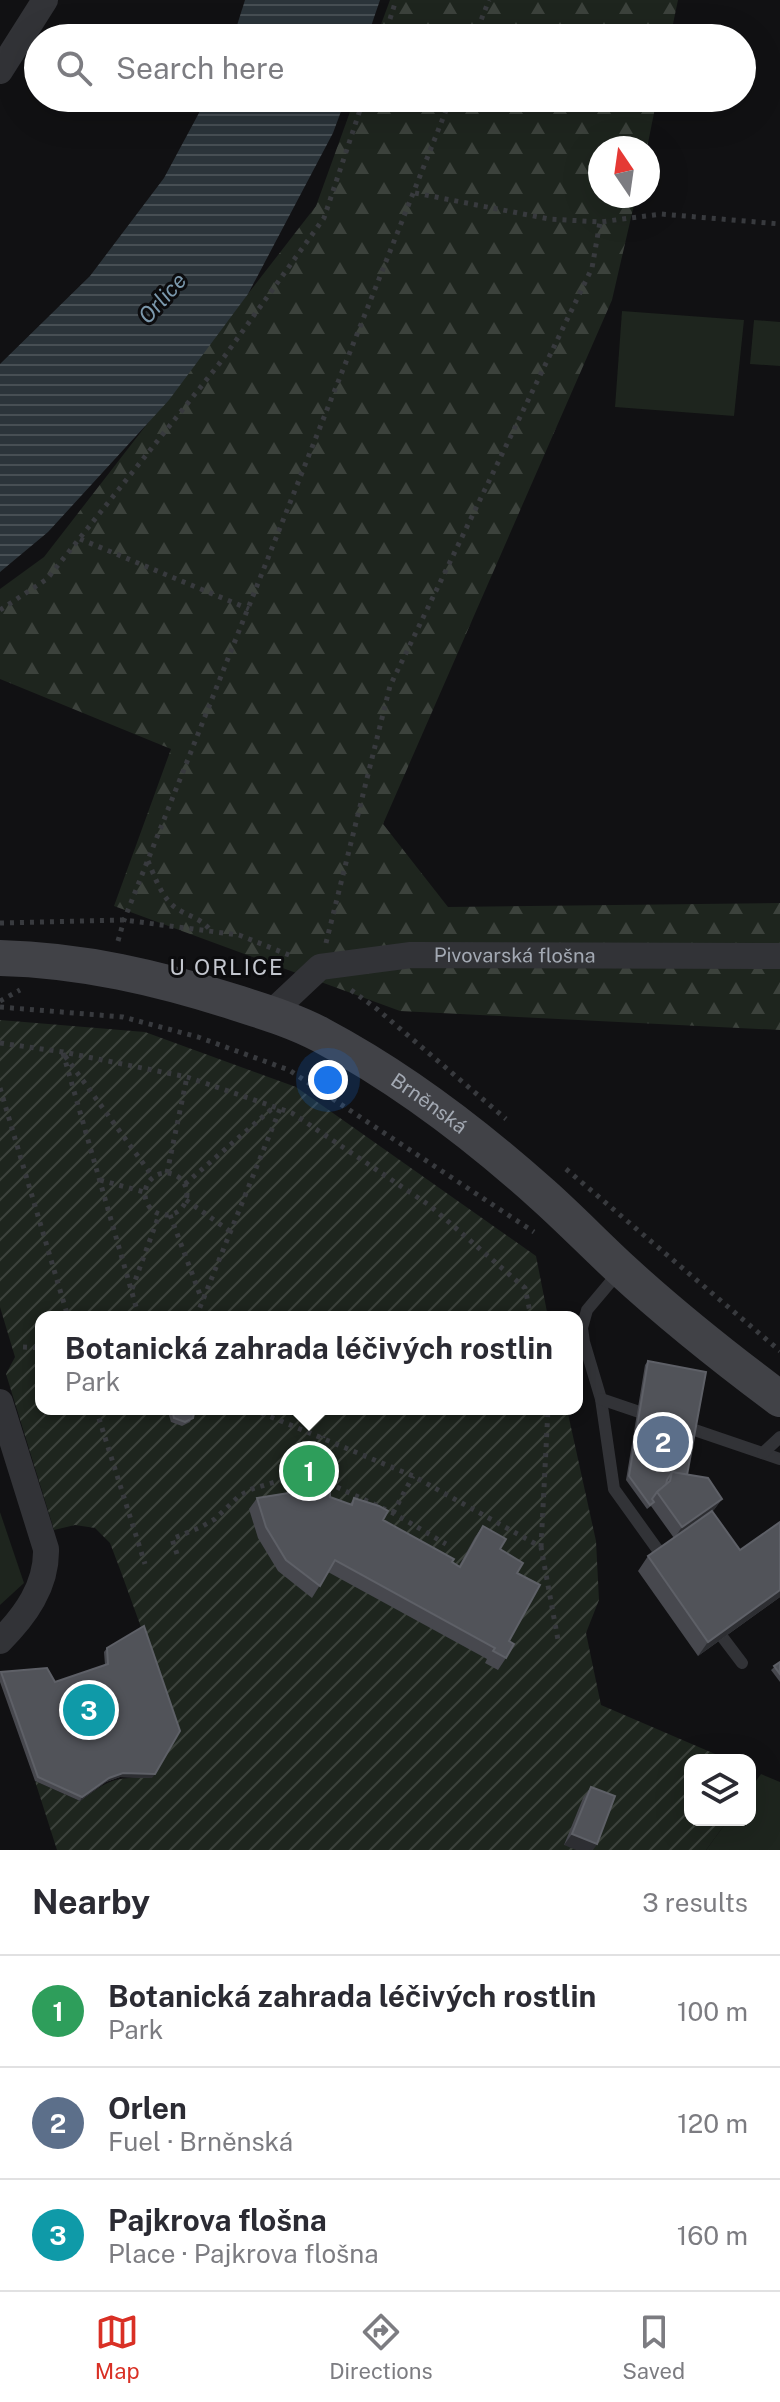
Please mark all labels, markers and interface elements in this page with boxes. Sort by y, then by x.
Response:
search box [24,24,756,112]
icon: search [52,46,96,90]
text: Search here [116,50,284,86]
north arrow [588,136,660,208]
water label: Orlice [133,267,191,329]
street label: Pivovarská flošna [434,943,596,968]
district label: U ORLICE [169,954,285,980]
your location [308,1060,348,1100]
street label: Brněnská [387,1068,472,1139]
popup [35,1311,583,1415]
text: Botanická zahrada léčivých rostlin [65,1330,553,1366]
text: Park [65,1366,120,1397]
pin: 2 [637,1412,689,1472]
pin: 1 [283,1441,335,1501]
pin: 3 [63,1680,115,1740]
map controls [684,1754,756,1826]
button: layers [684,1754,756,1826]
text: Nearby [32,1882,150,1922]
text: 3 results [642,1887,748,1918]
text: Botanická zahrada léčivých rostlin [108,1978,596,2014]
text: 1 [52,1996,64,2027]
text: 100 m [677,1996,748,2027]
text: Park [108,2014,163,2045]
text: Orlen [108,2090,187,2126]
text: 2 [50,2108,66,2139]
text: 120 m [677,2108,748,2139]
text: Fuel · Brněnská [108,2126,293,2157]
text: Pajkrova flošna [108,2202,327,2238]
text: 3 [49,2220,67,2251]
text: 160 m [677,2220,748,2251]
text: Place · Pajkrova flošna [108,2238,379,2269]
tab: Map [95,2310,140,2384]
tab: Directions [329,2310,433,2384]
tab: Saved [622,2310,685,2384]

